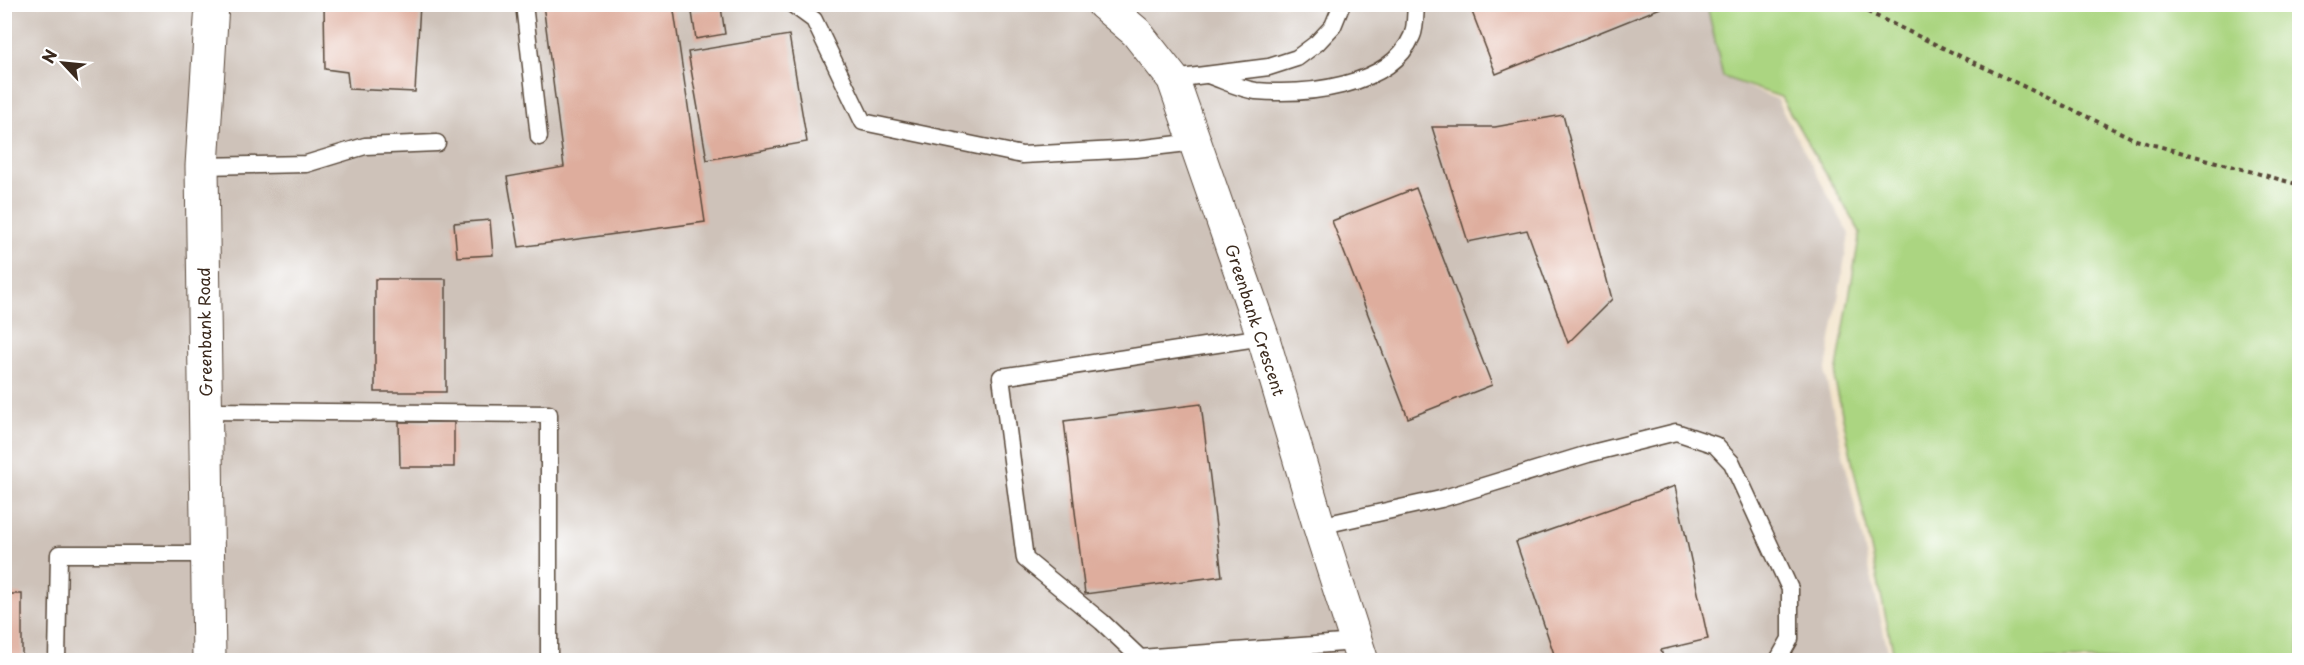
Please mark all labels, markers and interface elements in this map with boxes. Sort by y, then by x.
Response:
north arrow [33,33,93,93]
text: N [35,45,62,67]
street label: Greenbank Crescent [1220,241,1292,399]
street label: Greenbank Road [191,267,217,397]

